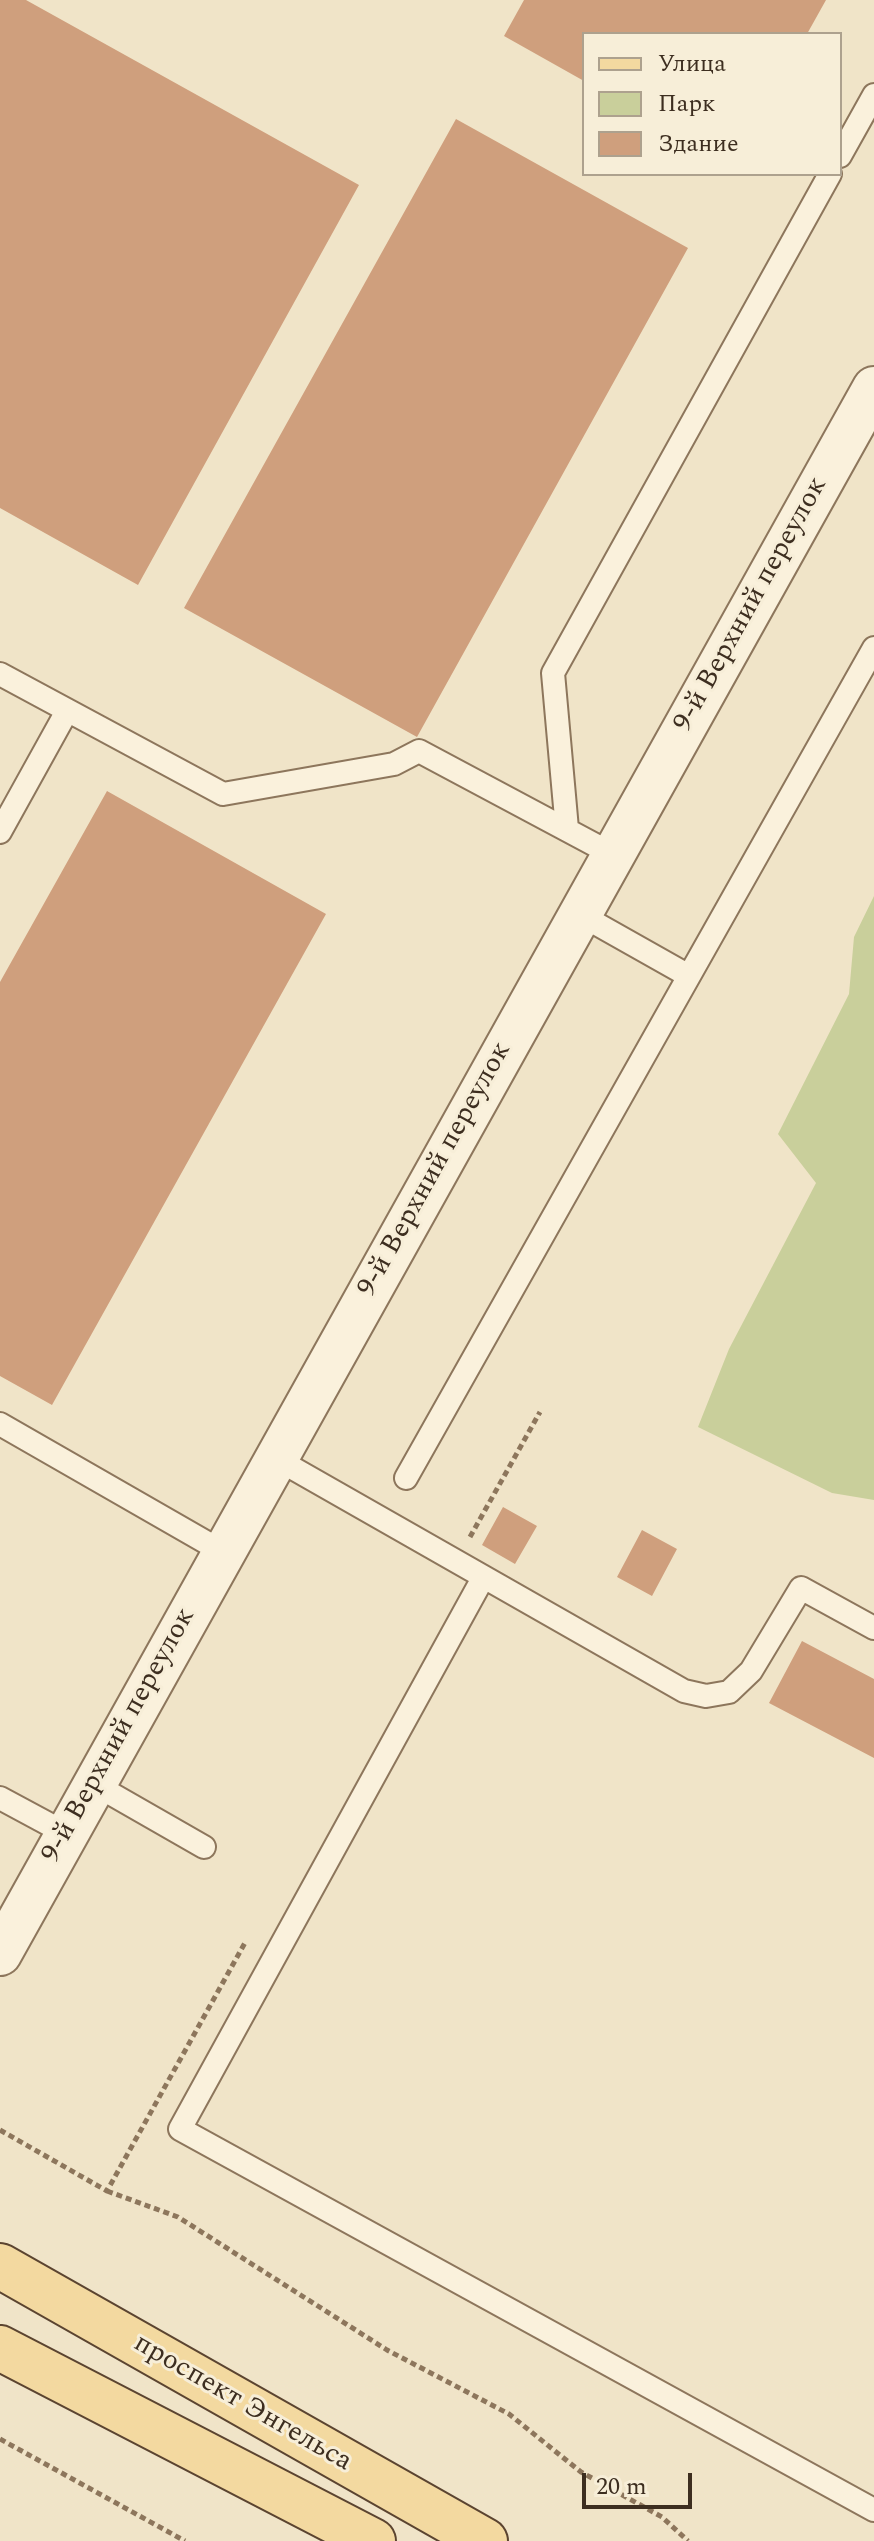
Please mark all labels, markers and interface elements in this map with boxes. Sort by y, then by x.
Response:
legend [582,32,842,176]
text: Улица [658,46,726,82]
text: Парк [658,86,715,122]
text: Здание [658,126,739,162]
street label: 9-й Верхний переулок [668,472,836,738]
street label: 9-й Верхний переулок [352,1037,520,1303]
street label: 9-й Верхний переулок [36,1603,204,1869]
street label: проспект Энгельса [127,2328,357,2480]
scale bar [586,2457,696,2507]
text: 20 m [596,2469,647,2505]

